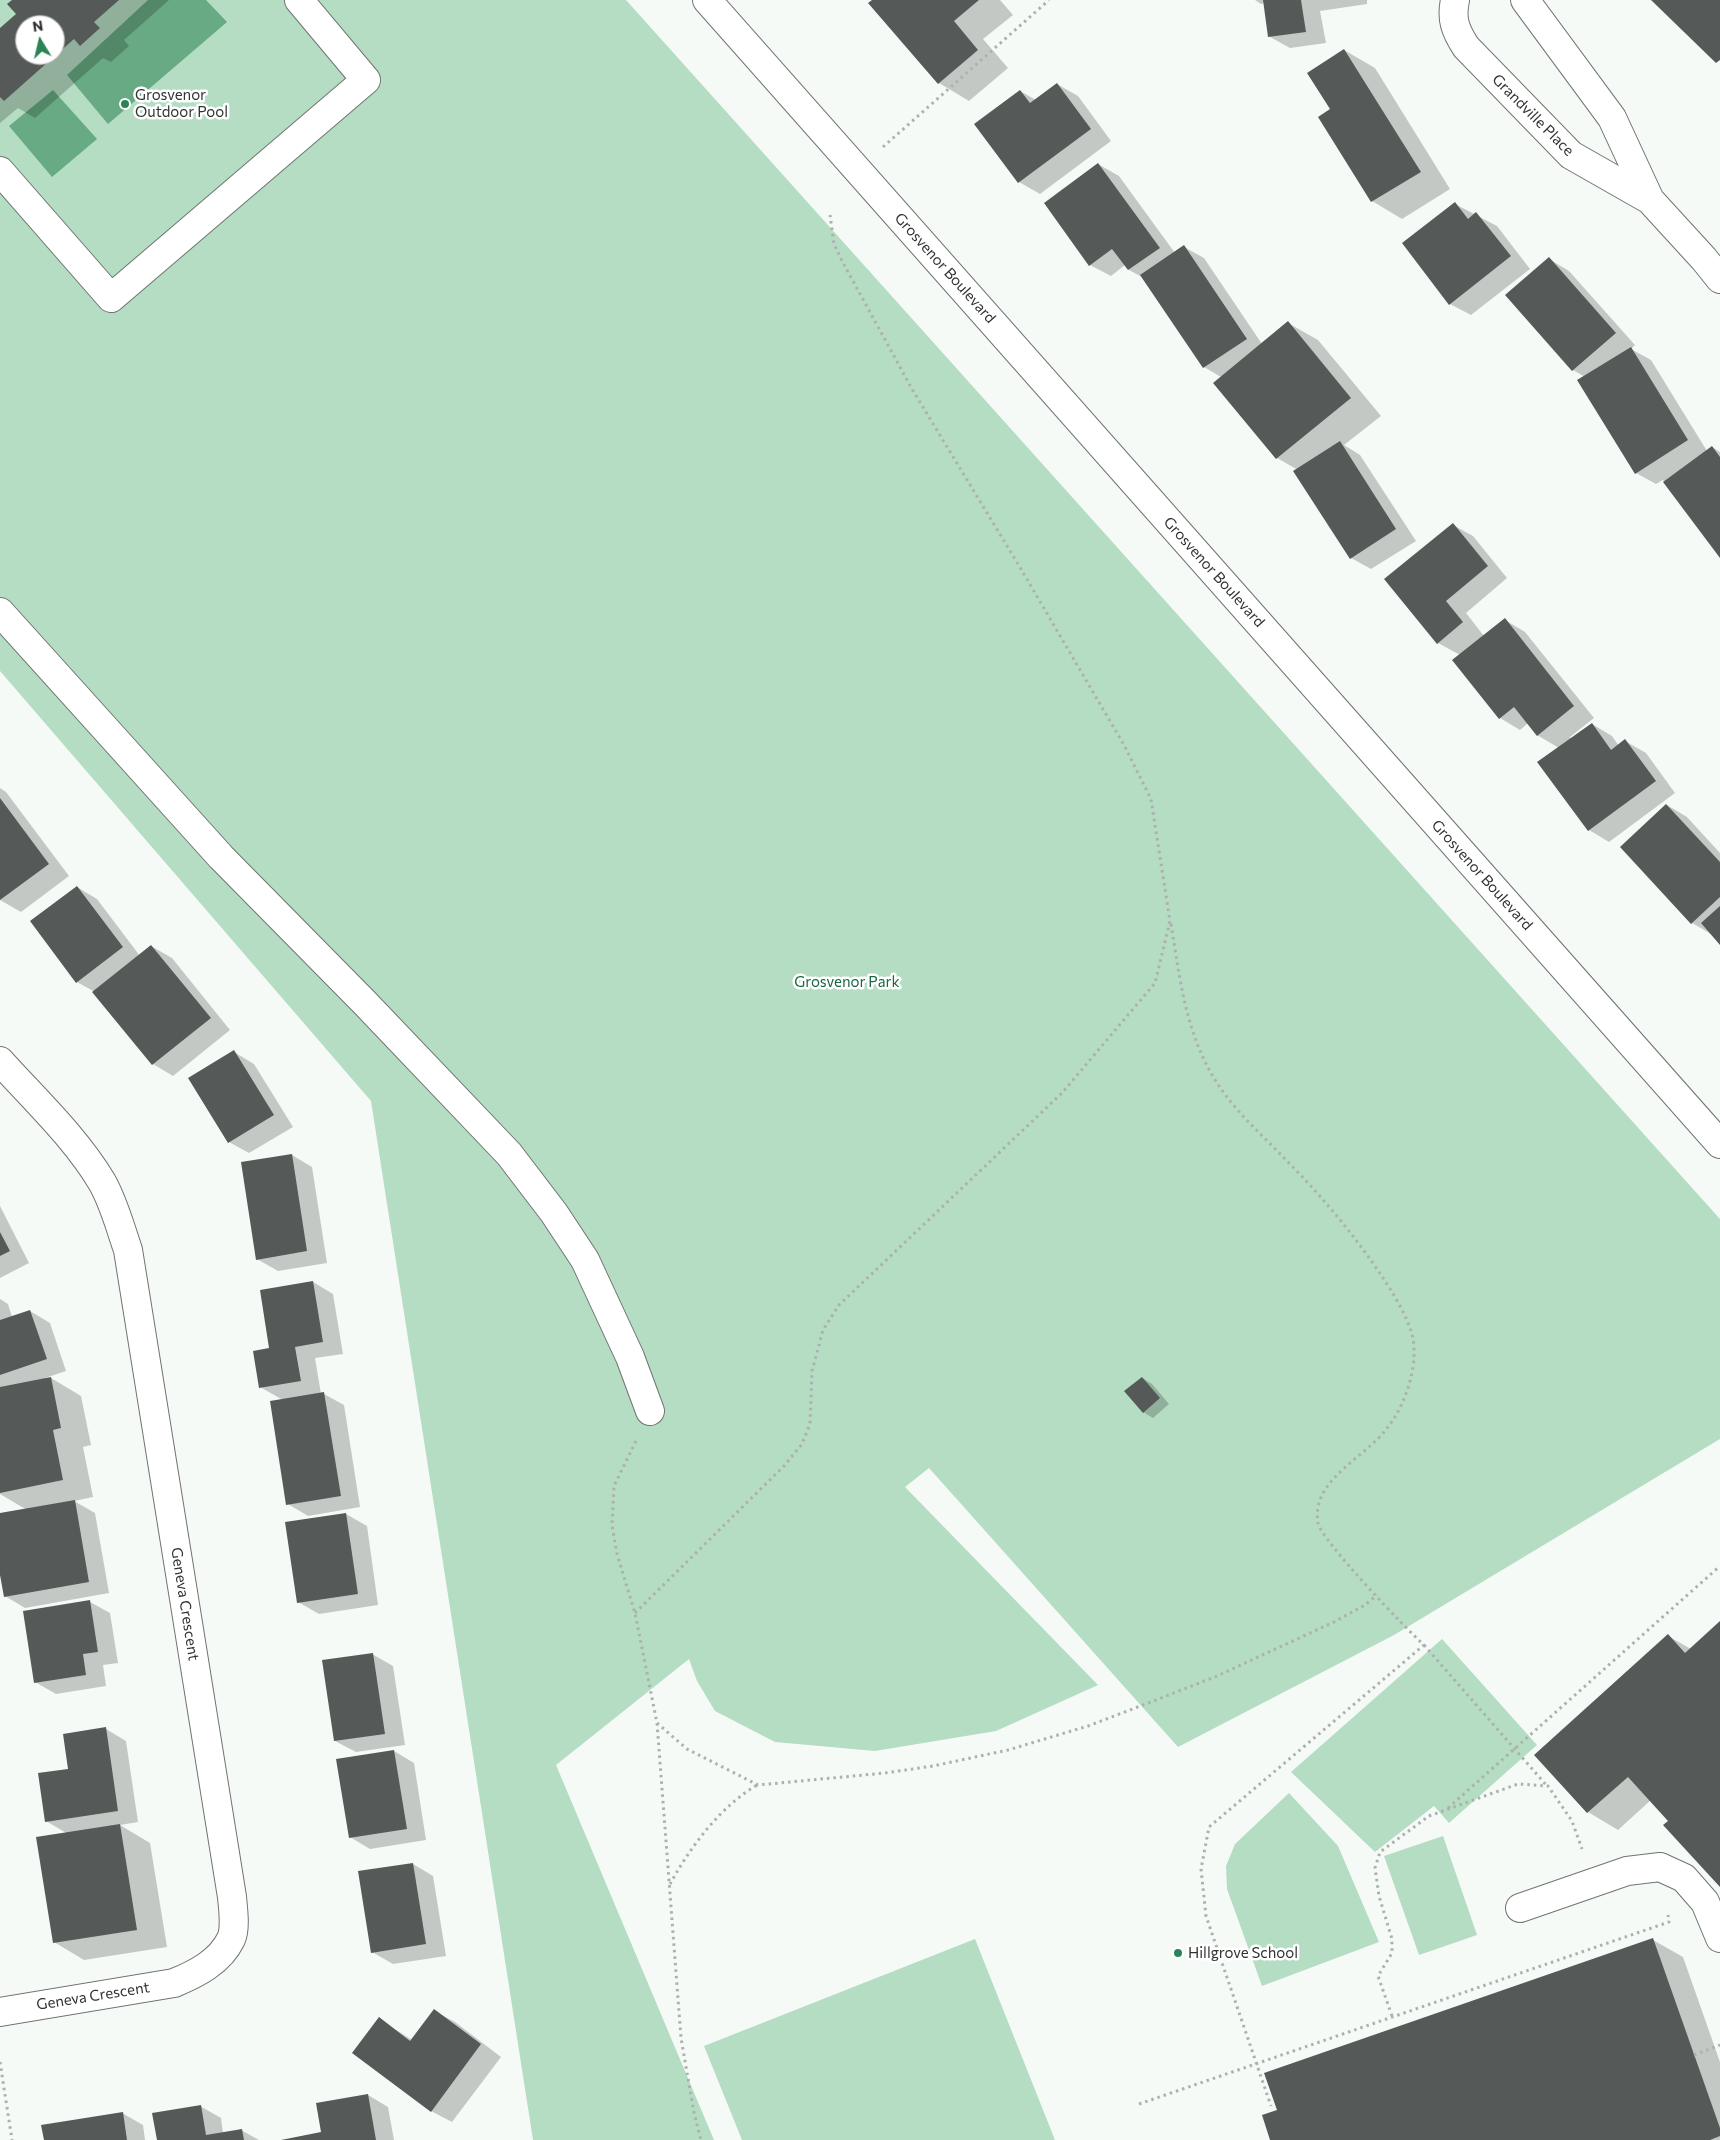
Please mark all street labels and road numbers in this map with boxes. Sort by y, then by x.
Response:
street label: Grandville Place [1488,70,1578,160]
street label: Grosvenor Boulevard [891,209,999,327]
street label: Grosvenor Boulevard [1160,513,1268,631]
street label: Grosvenor Boulevard [1428,816,1536,934]
street label: Geneva Crescent [167,1546,203,1662]
street label: Geneva Crescent [35,1978,151,2014]

